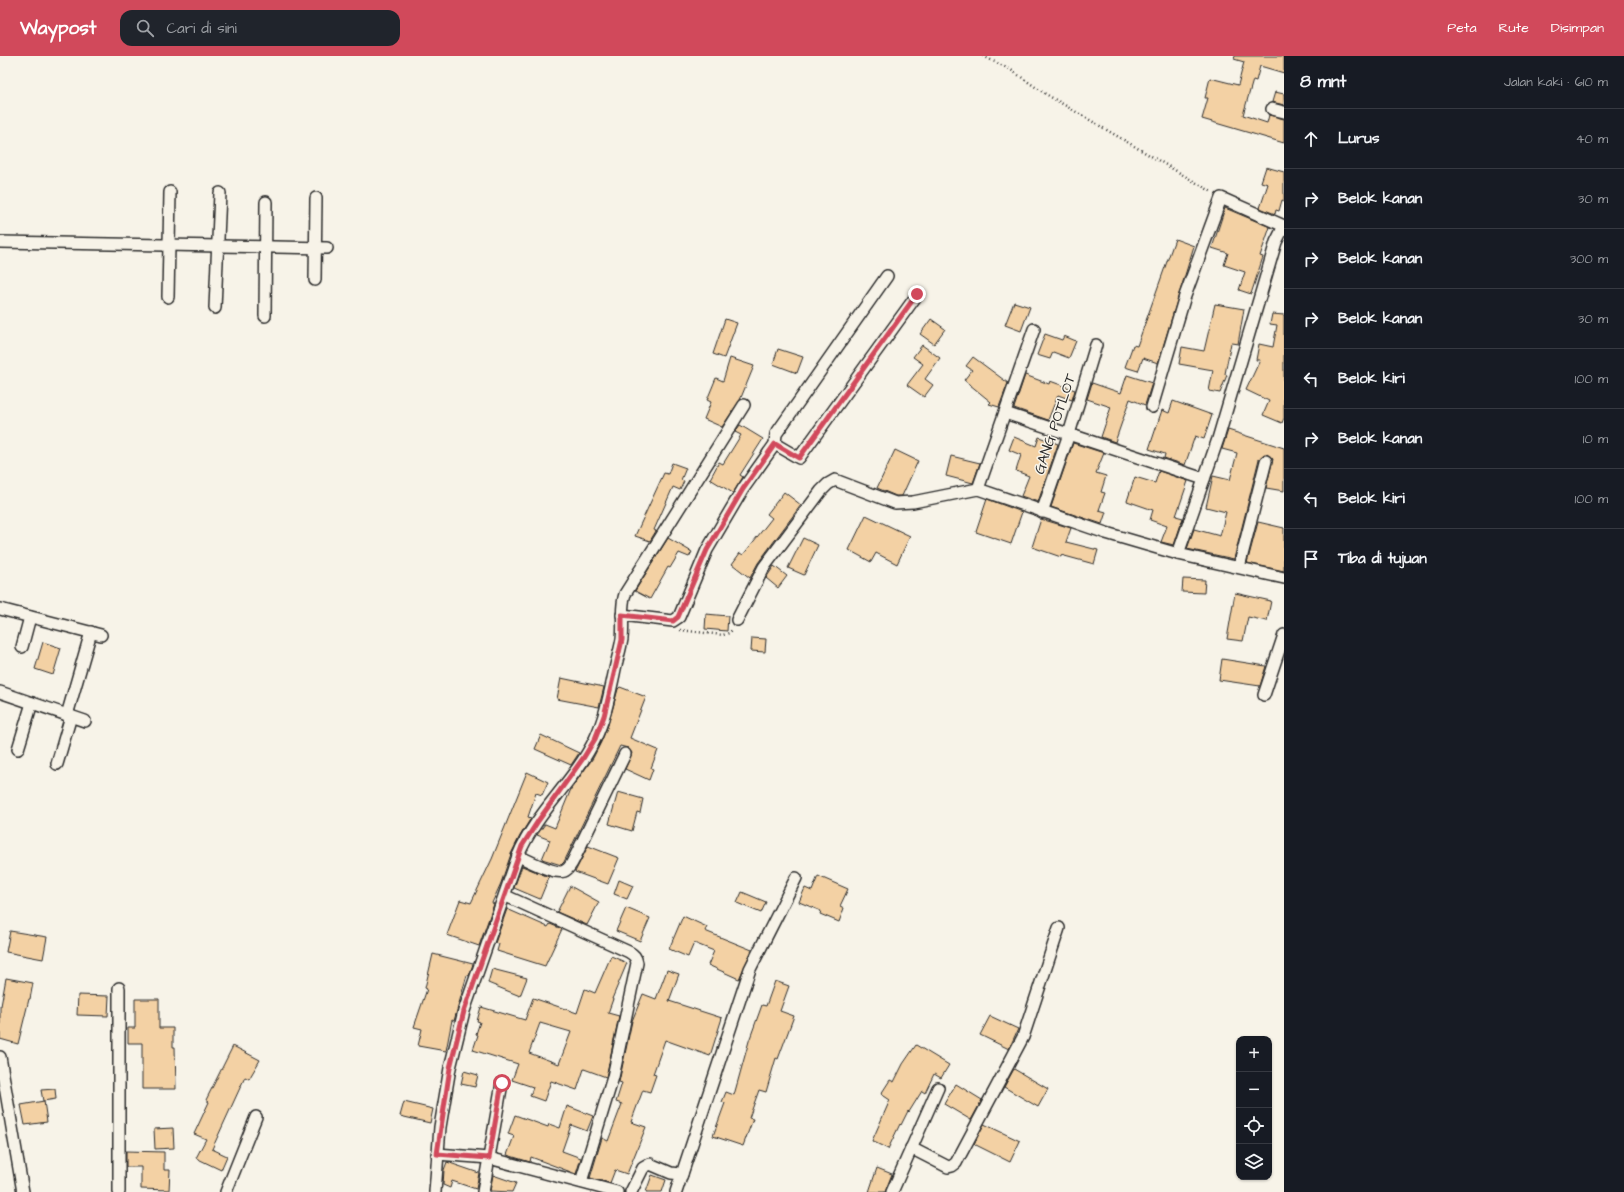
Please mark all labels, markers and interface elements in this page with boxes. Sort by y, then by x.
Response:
search box [120,10,400,46]
text: Waypost [20,15,96,42]
icon: search [134,17,156,39]
text: Cari di sini [166,18,237,39]
text: Peta [1447,18,1477,38]
text: Rute [1499,18,1529,38]
text: Disimpan [1551,18,1604,38]
text: 8 mnt [1300,70,1346,94]
text: Jalan kaki · 610 m [1504,73,1608,91]
icon: ahead [1300,128,1322,150]
text: Lurus [1338,128,1379,149]
text: 40 m [1576,130,1608,148]
icon: right [1300,188,1322,210]
text: Belok kanan [1338,188,1422,209]
text: 30 m [1578,190,1608,208]
icon: right [1300,248,1322,270]
text: Belok kanan [1338,248,1422,269]
text: 300 m [1570,250,1608,268]
route end [908,285,926,303]
icon: right [1300,308,1322,330]
text: Belok kanan [1338,308,1422,329]
text: 30 m [1578,310,1608,328]
icon: left [1300,368,1322,390]
text: Belok kiri [1338,368,1405,389]
street label: GANG POTLOT [1029,370,1081,477]
text: 100 m [1575,370,1608,388]
icon: right [1300,428,1322,450]
text: Belok kanan [1338,428,1422,449]
text: 10 m [1583,430,1608,448]
icon: left [1300,488,1322,510]
text: Belok kiri [1338,488,1405,509]
text: 100 m [1575,490,1608,508]
icon: arrive [1300,548,1322,570]
text: Tiba di tujuan [1338,548,1427,569]
map controls [1236,1036,1272,1180]
button: + [1236,1036,1272,1072]
button: − [1236,1072,1272,1108]
route start [493,1074,511,1092]
button: locate [1236,1108,1272,1144]
button: layers [1236,1144,1272,1180]

